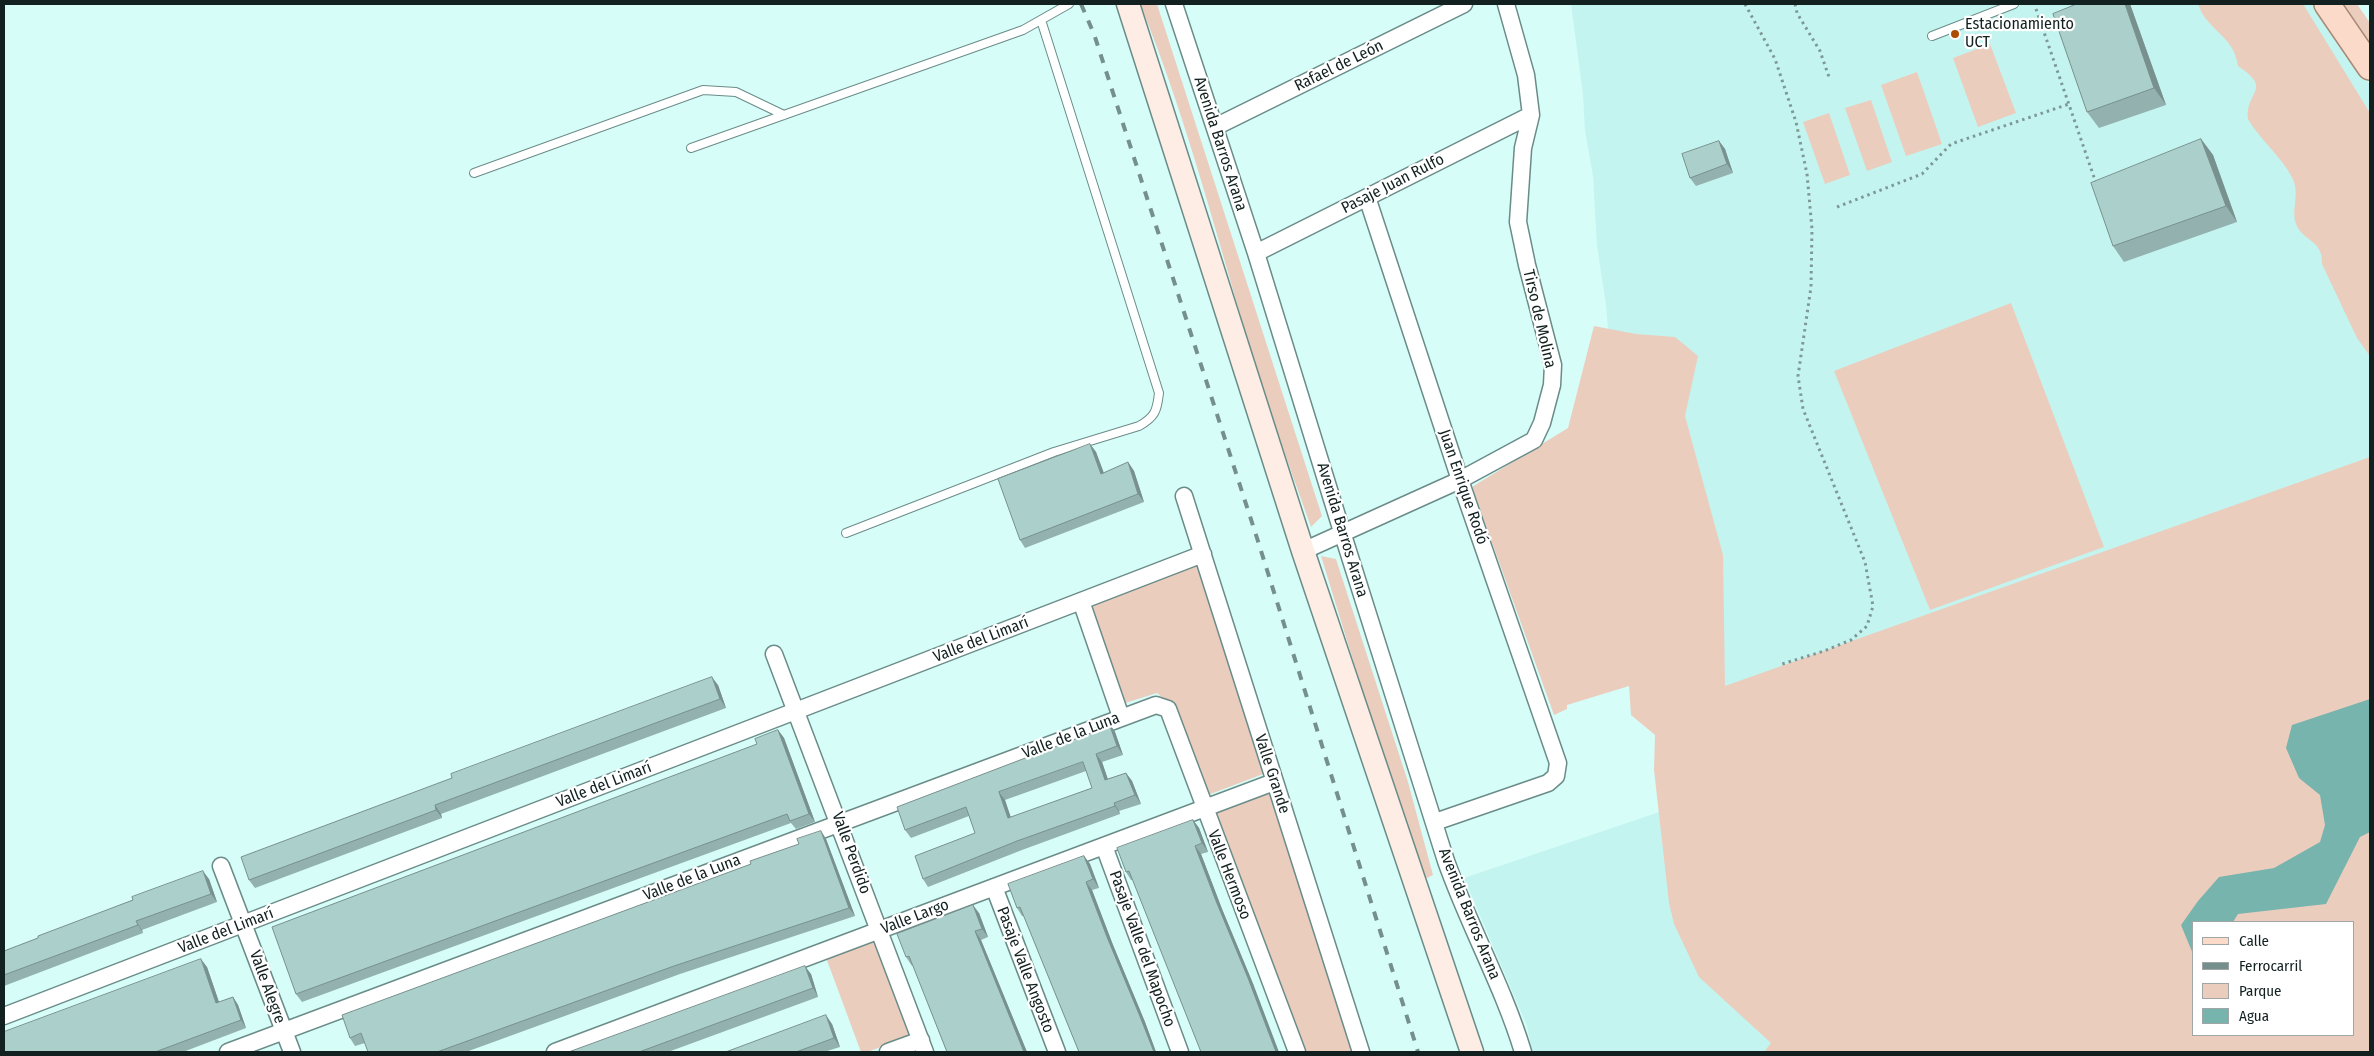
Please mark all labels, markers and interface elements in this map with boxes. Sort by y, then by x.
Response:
place label: Estacionamiento UCT [1965,15,2074,53]
marker: Estacionamiento UCT [1949,28,1961,40]
street label: Rafael de León [1291,36,1387,96]
street label: Avenida Barros Arana [1189,74,1251,214]
street label: Pasaje Juan Rulfo [1338,150,1448,218]
street label: Tirso de Molina [1518,268,1560,370]
street label: Juan Enrique Rodó [1434,427,1492,547]
street label: Avenida Barros Arana [1312,460,1372,600]
street label: Valle del Limarí [931,613,1031,667]
street label: Valle de la Luna [1020,709,1122,763]
street label: Valle Grande [1250,732,1294,816]
street label: Valle del Limarí [554,758,654,812]
street label: Valle Perdido [827,809,875,897]
street label: Valle Hermoso [1203,828,1255,922]
street label: Avenida Barros Arana [1434,846,1504,982]
street label: Valle de la Luna [641,851,743,905]
street label: Pasaje Valle del Mapocho [1105,868,1179,1030]
street label: Valle Largo [878,895,952,939]
street label: Valle del Limarí [176,904,276,958]
street label: Pasaje Valle Angosto [992,904,1058,1036]
legend [2192,921,2354,1036]
text: Calle [2239,932,2269,950]
street label: Valle Alegre [245,948,289,1026]
text: Ferrocarril [2239,957,2302,975]
text: Parque [2239,982,2282,1000]
text: Agua [2239,1007,2269,1025]

